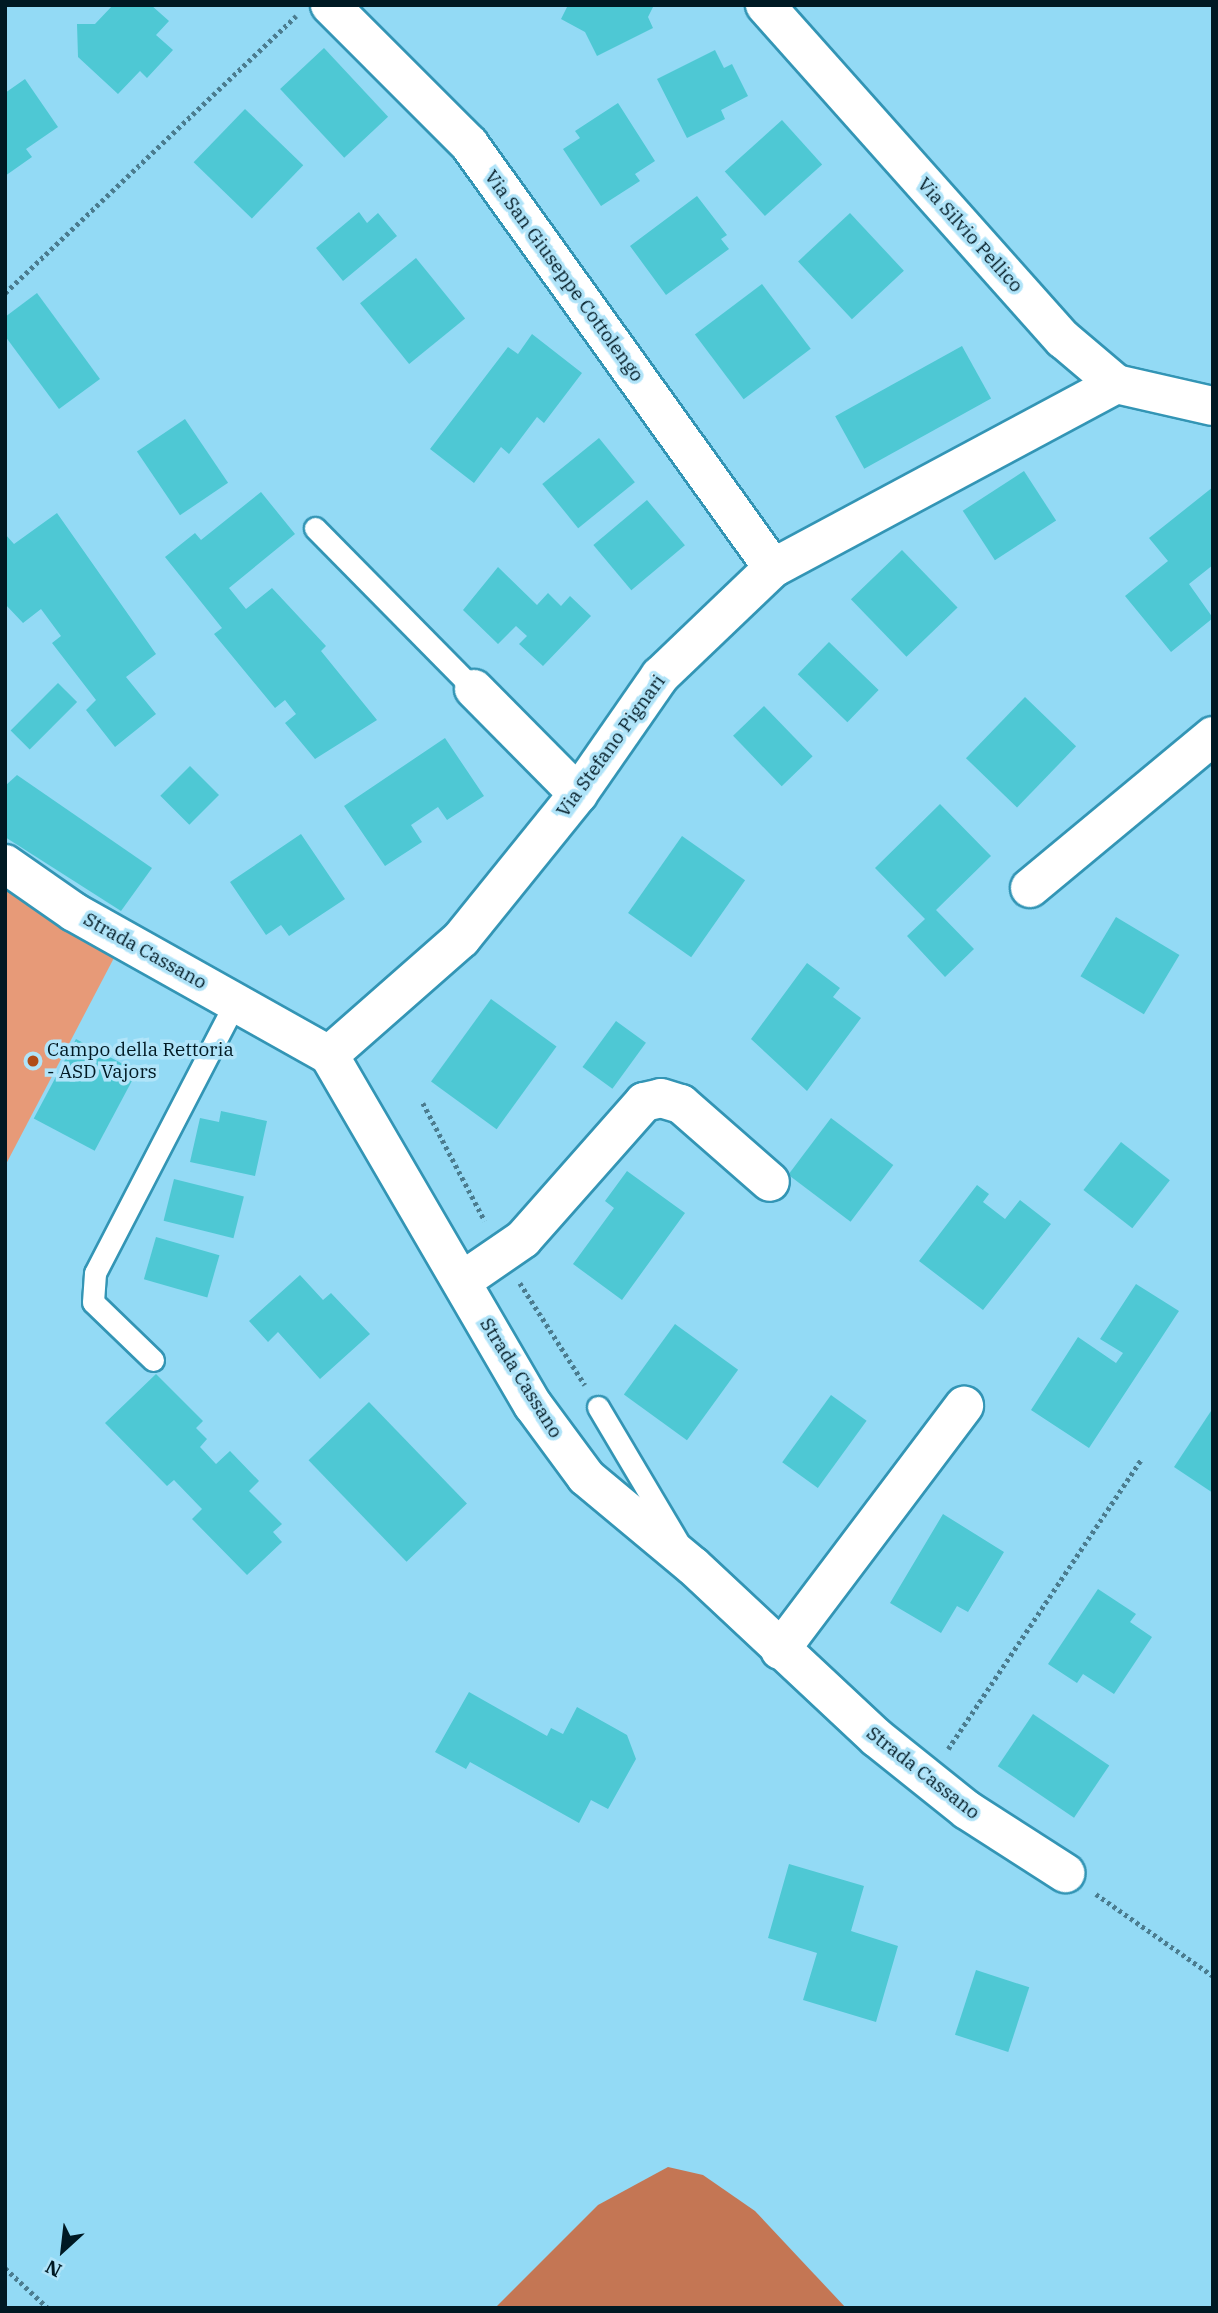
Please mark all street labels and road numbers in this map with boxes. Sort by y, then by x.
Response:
street label: Via San Giuseppe Cottolengo [480,166,648,386]
street label: Via Silvio Pellico [913,173,1027,297]
street label: Via Stefano Pignari [552,670,670,822]
street label: Strada Cassano [79,908,211,994]
street label: Strada Cassano [475,1314,567,1442]
street label: Strada Cassano [862,1722,984,1824]

